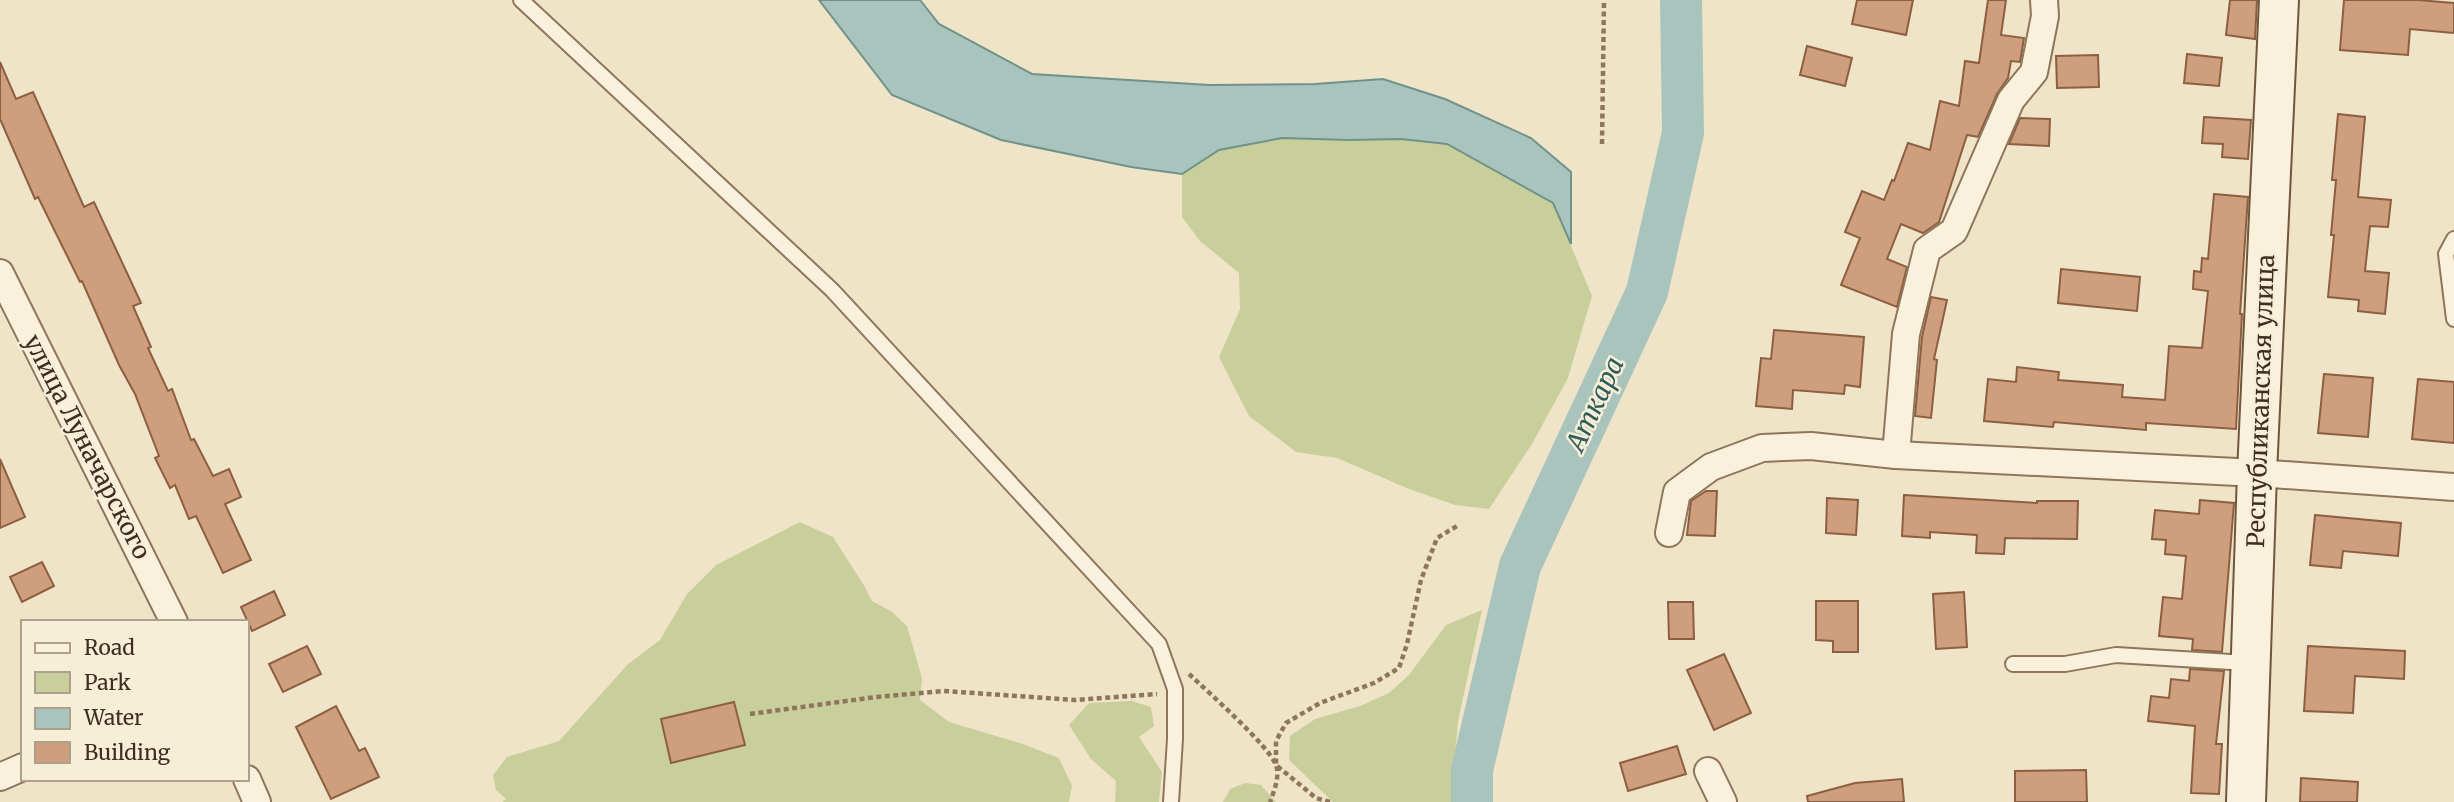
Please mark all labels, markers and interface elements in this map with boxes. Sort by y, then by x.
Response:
street label: Республиканская улица [2240,254,2281,548]
street label: улица Луначарского [17,329,158,564]
water label: Аткара [1558,351,1631,458]
legend [21,620,248,781]
text: Road [84,634,135,661]
text: Park [84,669,131,696]
text: Water [83,704,143,731]
text: Building [84,739,171,766]

